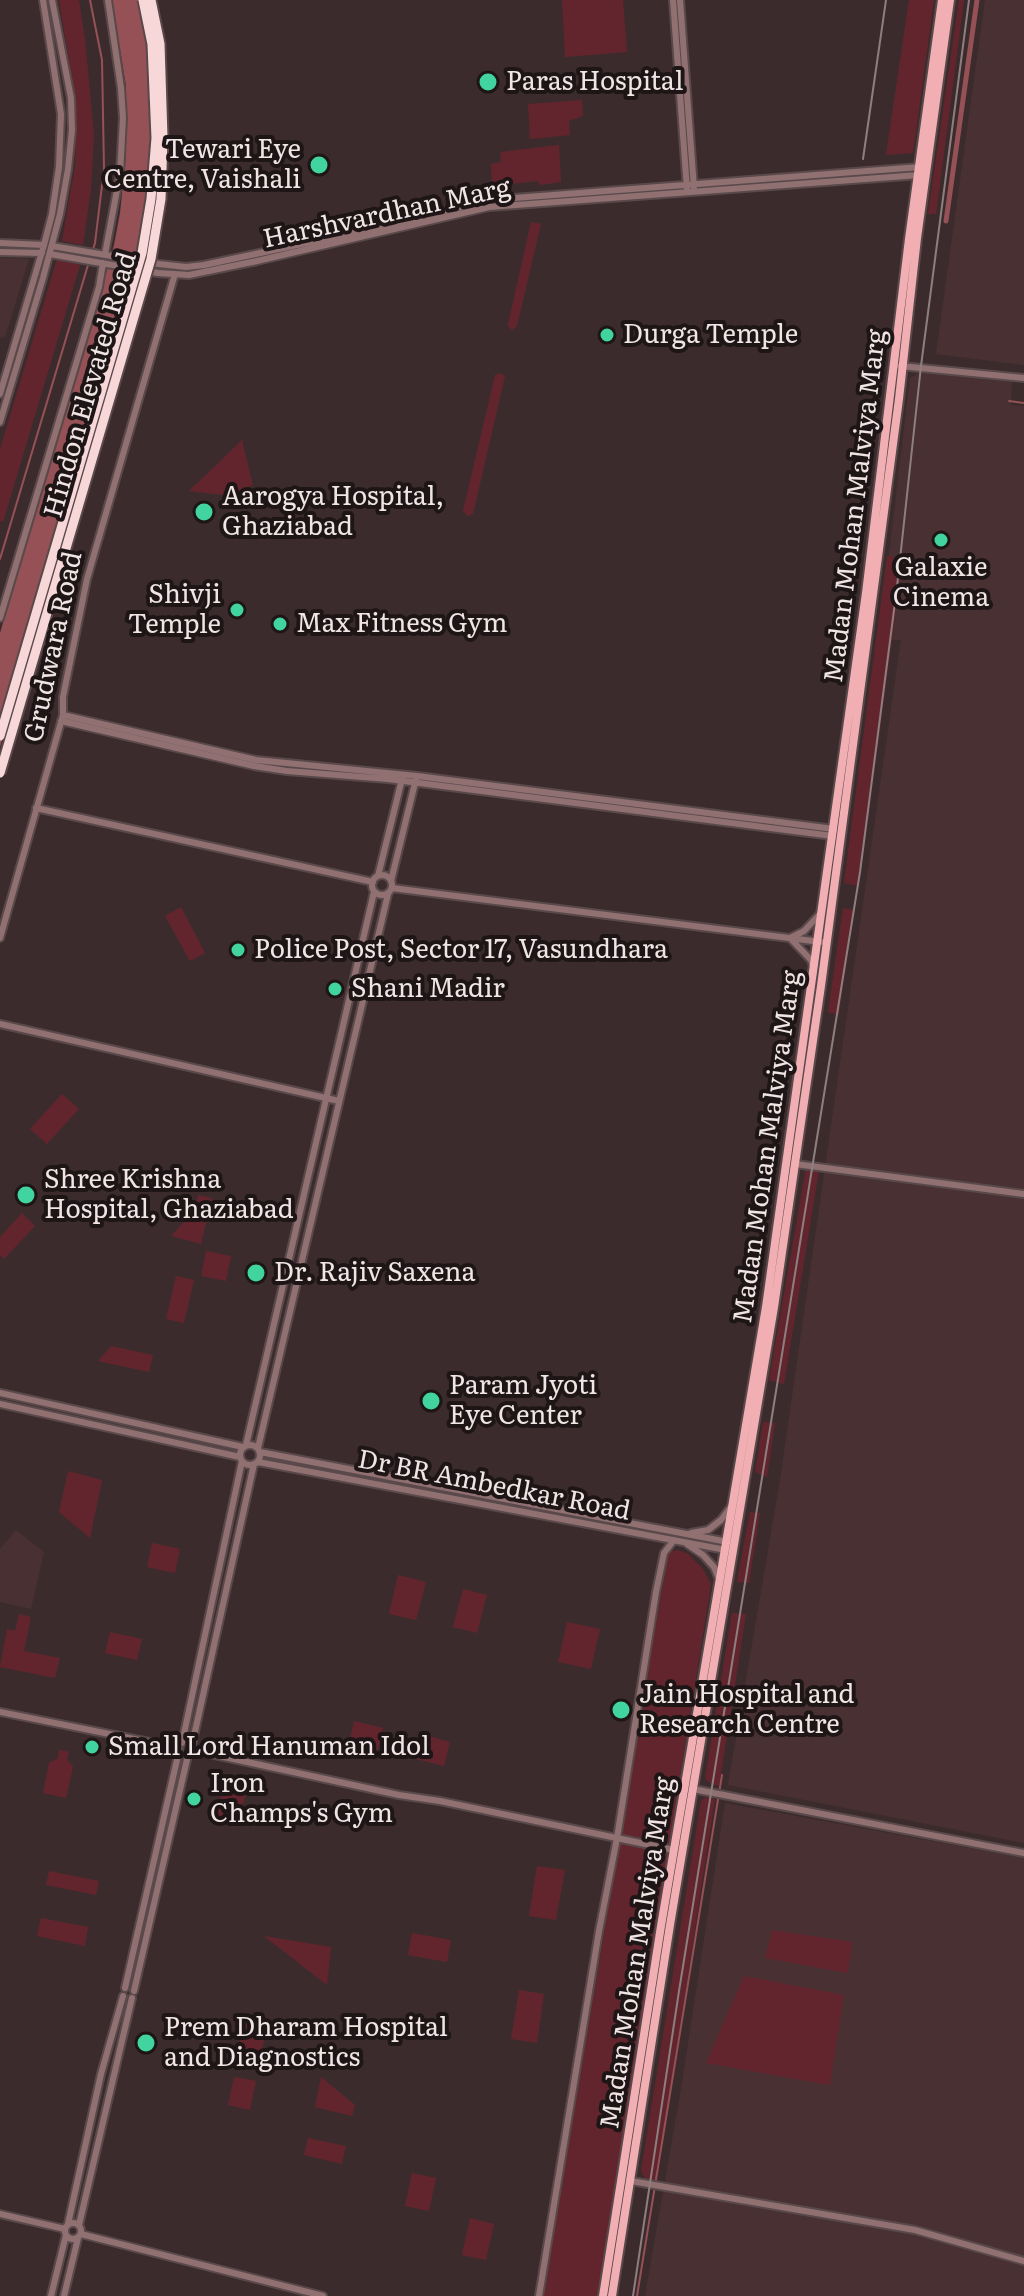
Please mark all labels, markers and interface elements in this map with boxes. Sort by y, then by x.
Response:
place label: Paras Hospital [506,66,683,98]
marker: Paras Hospital [477,71,499,93]
place label: Tewari Eye Centre, Vaishali [104,134,301,196]
marker: Tewari Eye Centre, Vaishali [308,154,330,176]
street label: Harshvardhan Marg [261,173,513,255]
street label: Hindon Elevated Road [38,249,144,521]
place label: Durga Temple [623,319,798,351]
marker: Durga Temple [598,326,616,344]
street label: Madan Mohan Malviya Marg [819,327,893,685]
place label: Aarogya Hospital, Ghaziabad [222,481,444,542]
marker: Aarogya Hospital, Ghaziabad [193,501,215,523]
marker: Galaxie Cinema [932,531,950,549]
street label: Grudwara Road [19,549,89,745]
place label: Galaxie Cinema [893,552,989,614]
place label: Shivji Temple [128,579,221,640]
marker: Shivji Temple [228,601,246,619]
place label: Max Fitness Gym [296,608,507,640]
marker: Max Fitness Gym [271,615,289,633]
place label: Police Post, Sector 17, Vasundhara [254,934,668,966]
marker: Police Post, Sector 17, Vasundhara [229,941,247,959]
street label: Madan Mohan Malviya Marg [728,969,808,1325]
place label: Shani Madir [351,973,505,1005]
marker: Shani Madir [326,980,344,998]
place label: Shree Krishna Hospital, Ghaziabad [44,1164,294,1226]
marker: Shree Krishna Hospital, Ghaziabad [15,1184,37,1206]
place label: Dr. Rajiv Saxena [274,1257,475,1289]
marker: Dr. Rajiv Saxena [245,1262,267,1284]
place label: Param Jyoti Eye Center [449,1370,597,1432]
marker: Param Jyoti Eye Center [420,1390,442,1412]
street label: Dr BR Ambedkar Road [355,1444,633,1528]
place label: Jain Hospital and Research Centre [639,1679,855,1740]
marker: Jain Hospital and Research Centre [610,1699,632,1721]
place label: Small Lord Hanuman Idol [108,1731,430,1763]
marker: Small Lord Hanuman Idol [83,1738,101,1756]
place label: Iron Champs's Gym [210,1768,393,1830]
street label: Madan Mohan Malviya Marg [595,1775,681,2131]
marker: Iron Champs's Gym [185,1790,203,1808]
place label: Prem Dharam Hospital and Diagnostics [164,2012,448,2074]
marker: Prem Dharam Hospital and Diagnostics [135,2032,157,2054]

